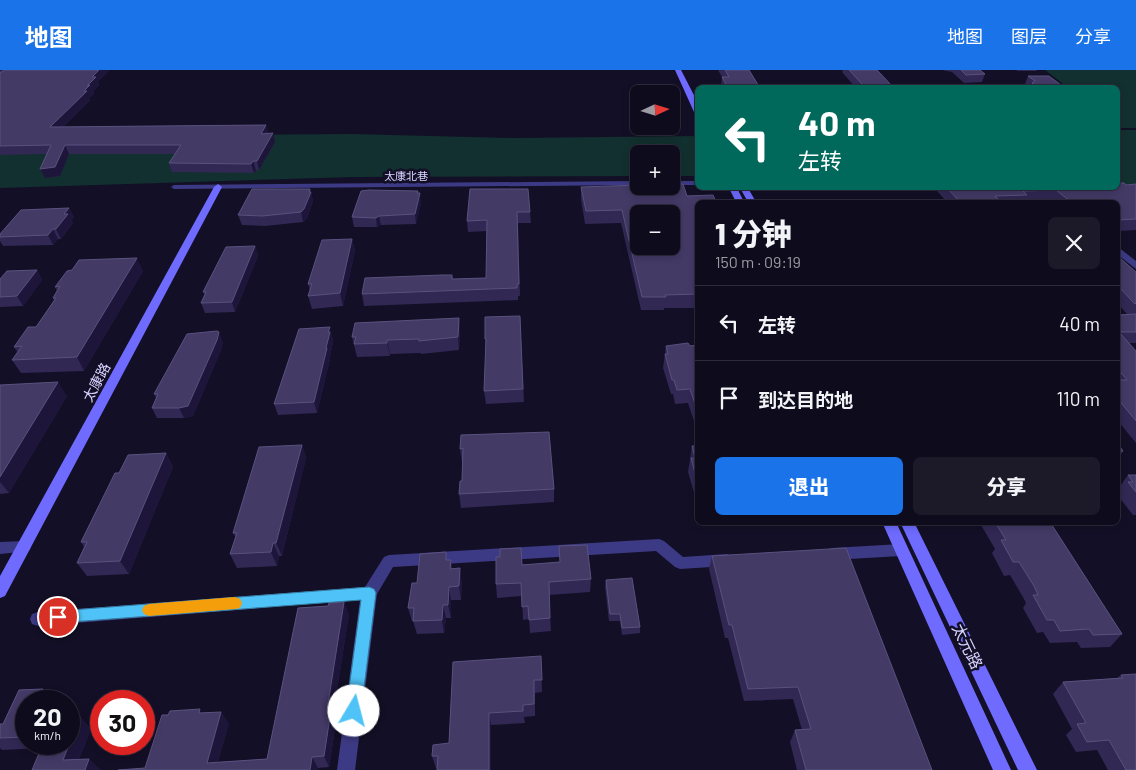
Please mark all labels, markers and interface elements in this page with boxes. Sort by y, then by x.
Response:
text: 地图 [25,22,73,51]
text: 地图 [947,25,983,47]
text: 图层 [1011,25,1047,47]
text: 分享 [1075,25,1111,47]
north arrow [630,85,680,135]
map controls [630,85,680,255]
text: 40 m [798,101,875,143]
icon: left [715,105,780,170]
button: + [630,145,680,195]
text: 左转 [798,147,842,173]
street label: 太康北巷 [384,169,428,182]
button: − [630,205,680,255]
text: 1 分钟 [715,215,792,251]
button: close [1048,217,1100,269]
text: 150 m · 09:19 [715,252,801,271]
icon: left [715,309,743,337]
text: 40 m [1059,312,1100,335]
text: 左转 [758,313,796,336]
street label: 太康路 [79,359,113,405]
icon: arrive [715,384,743,412]
text: 110 m [1056,387,1100,410]
text: 到达目的地 [758,388,853,411]
button: 退出 [715,457,903,515]
button: 分享 [913,457,1100,515]
pin [37,596,79,638]
icon: arrive [44,603,72,631]
street label: 太元路 [949,620,987,672]
position arrow [327,684,379,736]
speed limit sign: 30 [90,690,155,755]
text: 20 [33,701,62,731]
text: km/h [34,728,61,742]

